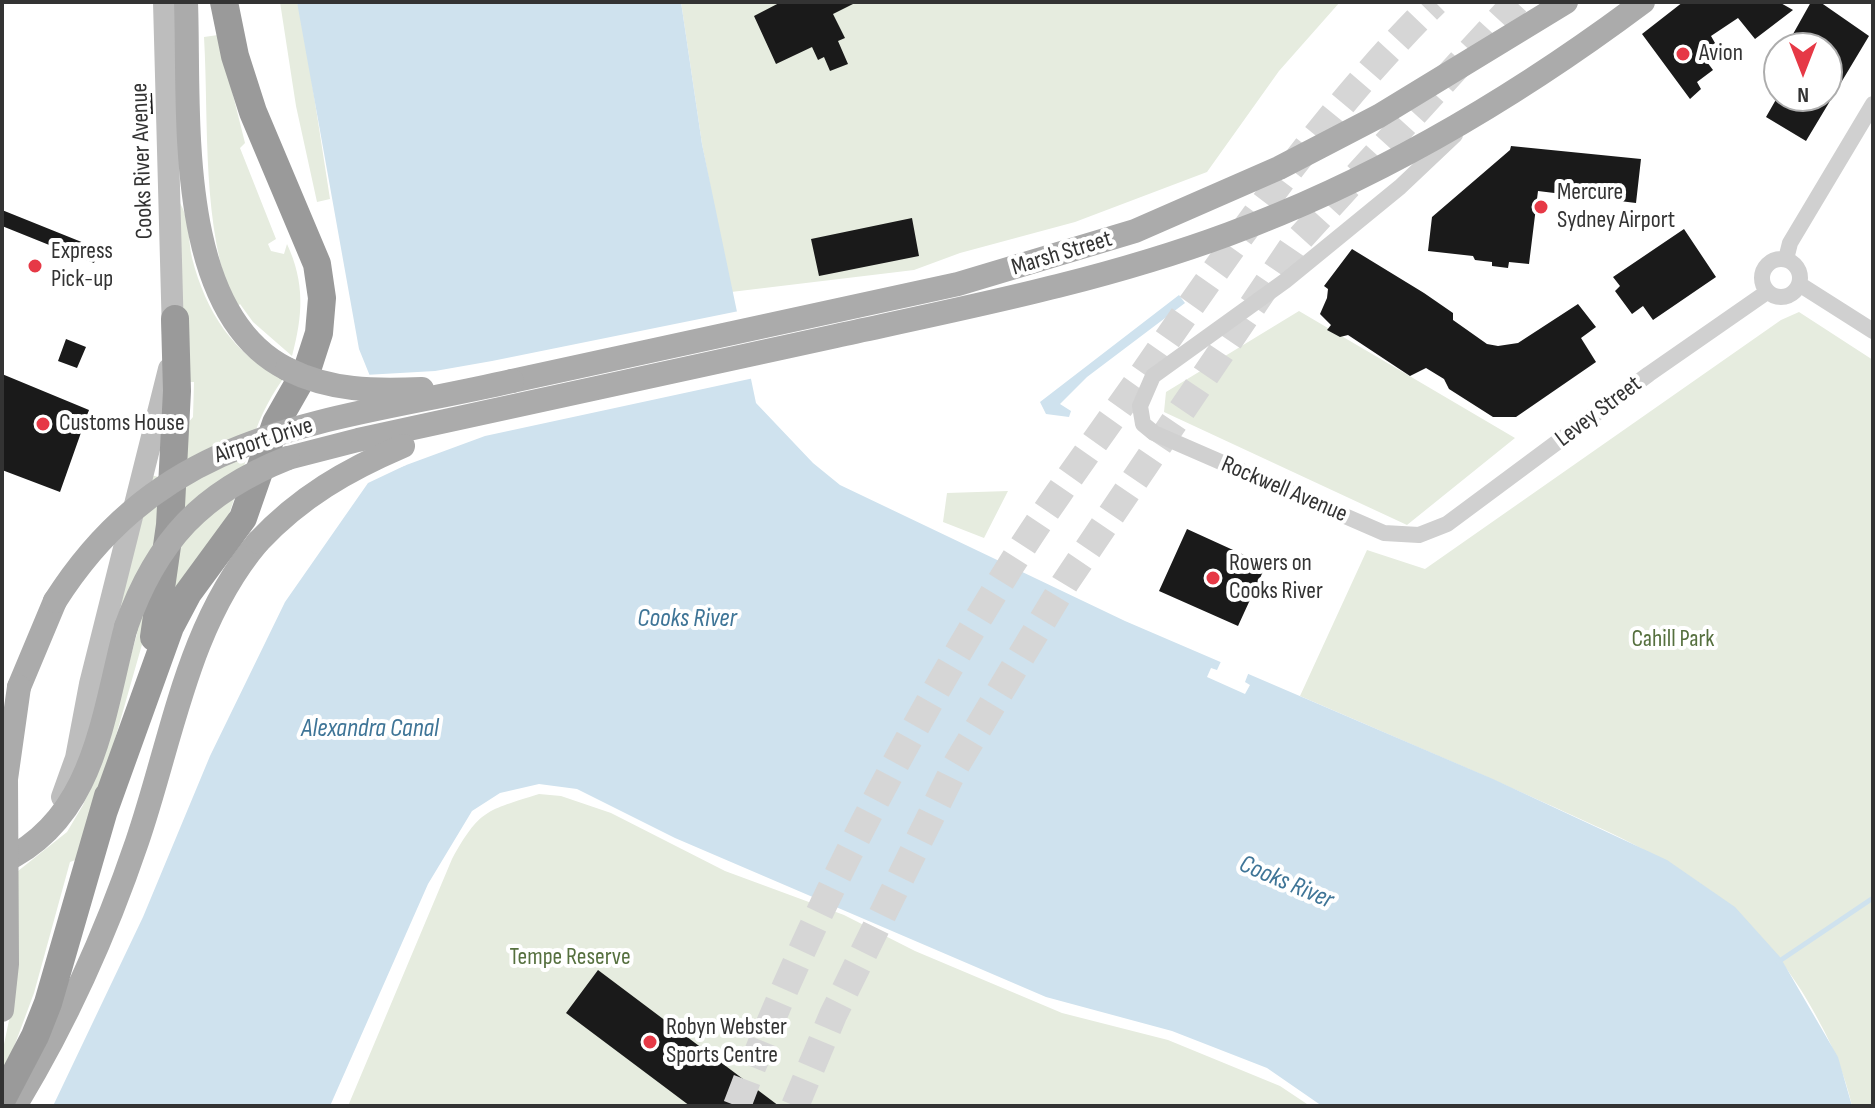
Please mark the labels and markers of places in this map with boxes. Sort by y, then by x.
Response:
place label: Avion [1699,40,1743,68]
marker: Avion [1674,45,1692,63]
place label: Mercure Sydney Airport [1557,179,1675,235]
marker: Mercure Sydney Airport [1532,198,1550,216]
place label: Express Pick-up [51,238,113,294]
marker: Express Pick-up [26,257,44,275]
place label: Customs House [59,410,185,438]
marker: Customs House [34,415,52,433]
place label: Rowers on Cooks River [1229,550,1323,606]
marker: Rowers on Cooks River [1204,569,1222,587]
place label: Robyn Webster Sports Centre [666,1014,787,1070]
marker: Robyn Webster Sports Centre [641,1033,659,1051]

